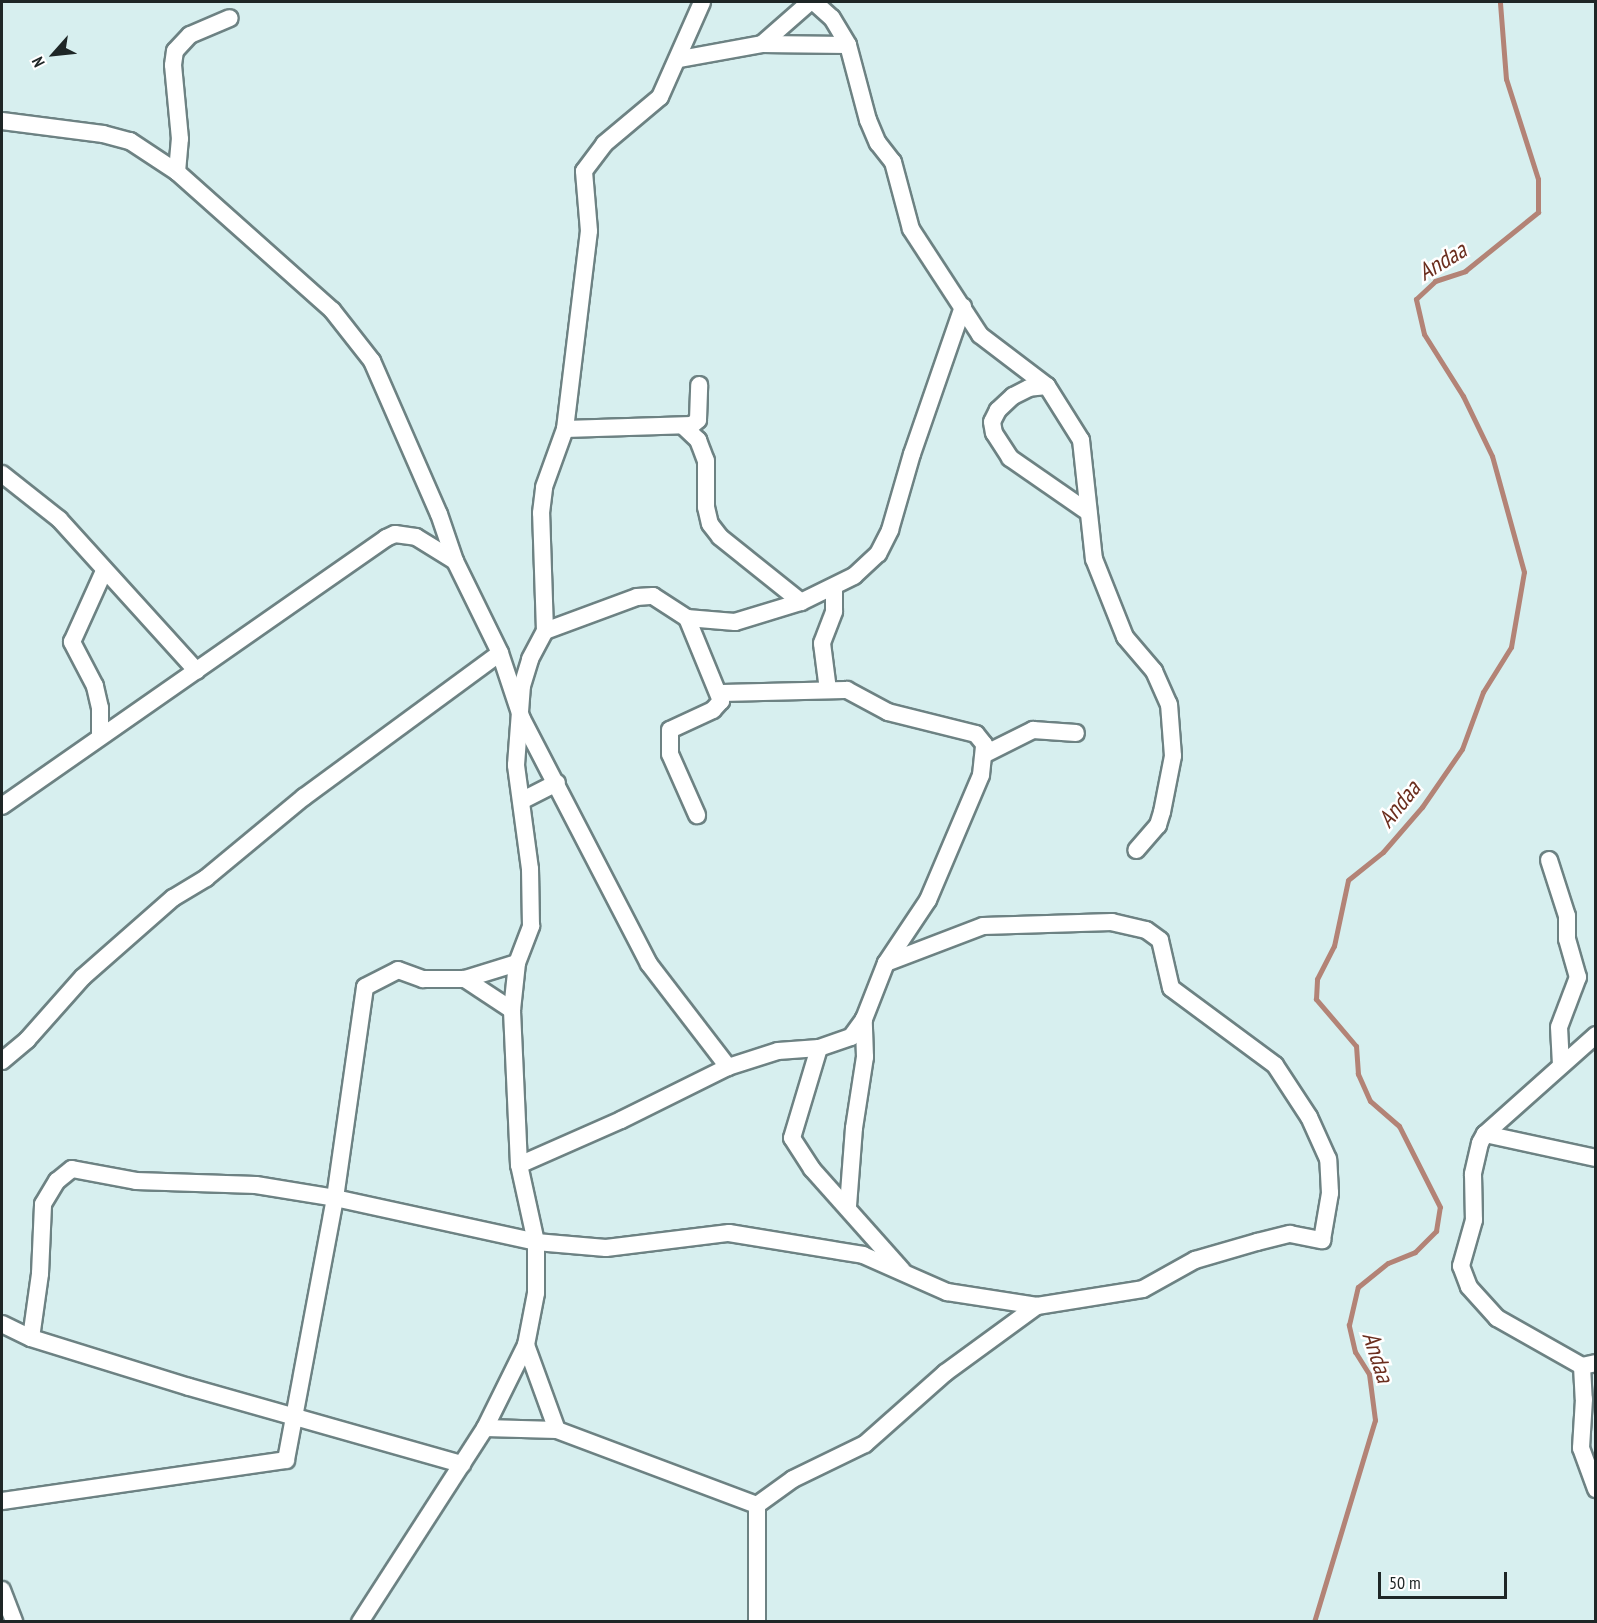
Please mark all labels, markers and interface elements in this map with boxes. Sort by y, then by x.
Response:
north arrow [24,24,84,84]
text: N [27,54,49,71]
water label: Andaa [1413,235,1471,287]
water label: Andaa [1372,775,1426,833]
water label: Andaa [1356,1328,1400,1386]
scale bar [1381,1560,1510,1598]
text: 50 m [1389,1571,1421,1594]

